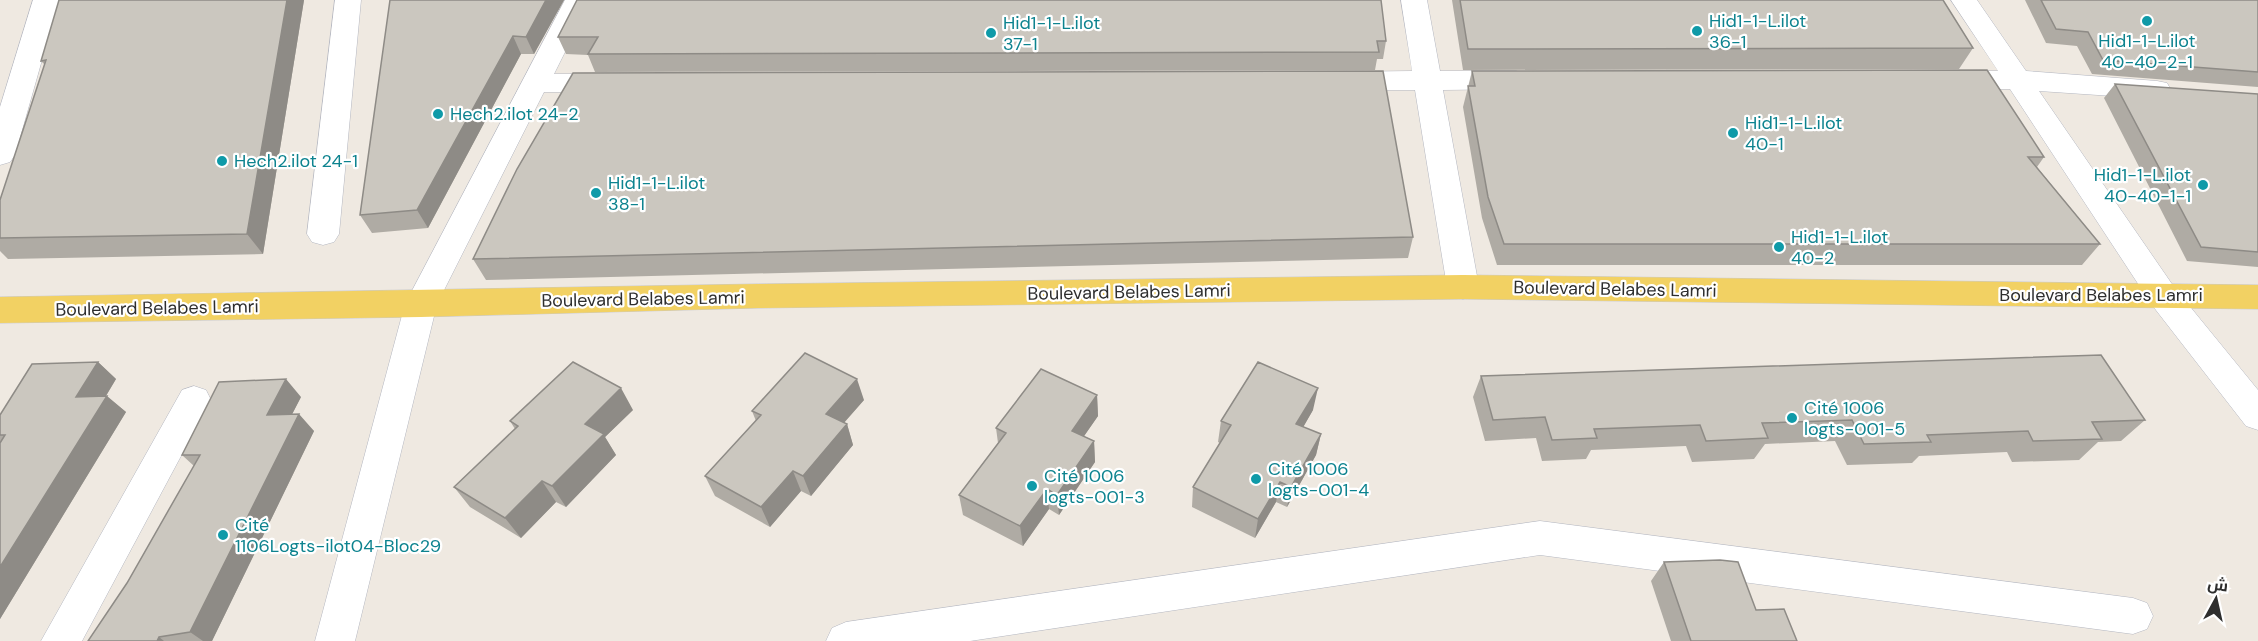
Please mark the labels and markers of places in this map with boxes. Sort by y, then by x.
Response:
place label: Hid1-1-L.ilot 36-1 [1709,9,1806,54]
place label: Hid1-1-L.ilot 37-1 [1003,11,1100,56]
marker: Hid1-1-L.ilot 40-40-2-1 [2140,14,2154,28]
marker: Hid1-1-L.ilot 36-1 [1690,24,1704,38]
marker: Hid1-1-L.ilot 37-1 [984,26,998,40]
place label: Hid1-1-L.ilot 40-40-2-1 [2098,29,2196,74]
place label: Hech2.ilot 24-2 [450,102,579,126]
marker: Hech2.ilot 24-2 [431,107,445,121]
place label: Hid1-1-L.ilot 40-1 [1745,111,1842,156]
marker: Hid1-1-L.ilot 40-1 [1726,126,1740,140]
place label: Hech2.ilot 24-1 [234,149,358,173]
marker: Hech2.ilot 24-1 [215,154,229,168]
place label: Hid1-1-L.ilot 40-40-1-1 [2094,163,2191,208]
place label: Hid1-1-L.ilot 38-1 [608,171,705,216]
marker: Hid1-1-L.ilot 40-40-1-1 [2196,178,2210,192]
marker: Hid1-1-L.ilot 38-1 [589,186,603,200]
place label: Hid1-1-L.ilot 40-2 [1791,225,1888,270]
marker: Hid1-1-L.ilot 40-2 [1772,240,1786,254]
place label: Cité 1006 logts-001-5 [1804,396,1905,441]
marker: Cité 1006 logts-001-5 [1785,411,1799,425]
place label: Cité 1006 logts-001-4 [1268,457,1369,502]
place label: Cité 1006 logts-001-3 [1044,464,1145,509]
marker: Cité 1006 logts-001-4 [1249,472,1263,486]
marker: Cité 1006 logts-001-3 [1025,479,1039,493]
place label: Cité 1106Logts-ilot04-Bloc29 [235,513,441,558]
marker: Cité 1106Logts-ilot04-Bloc29 [216,528,230,542]

